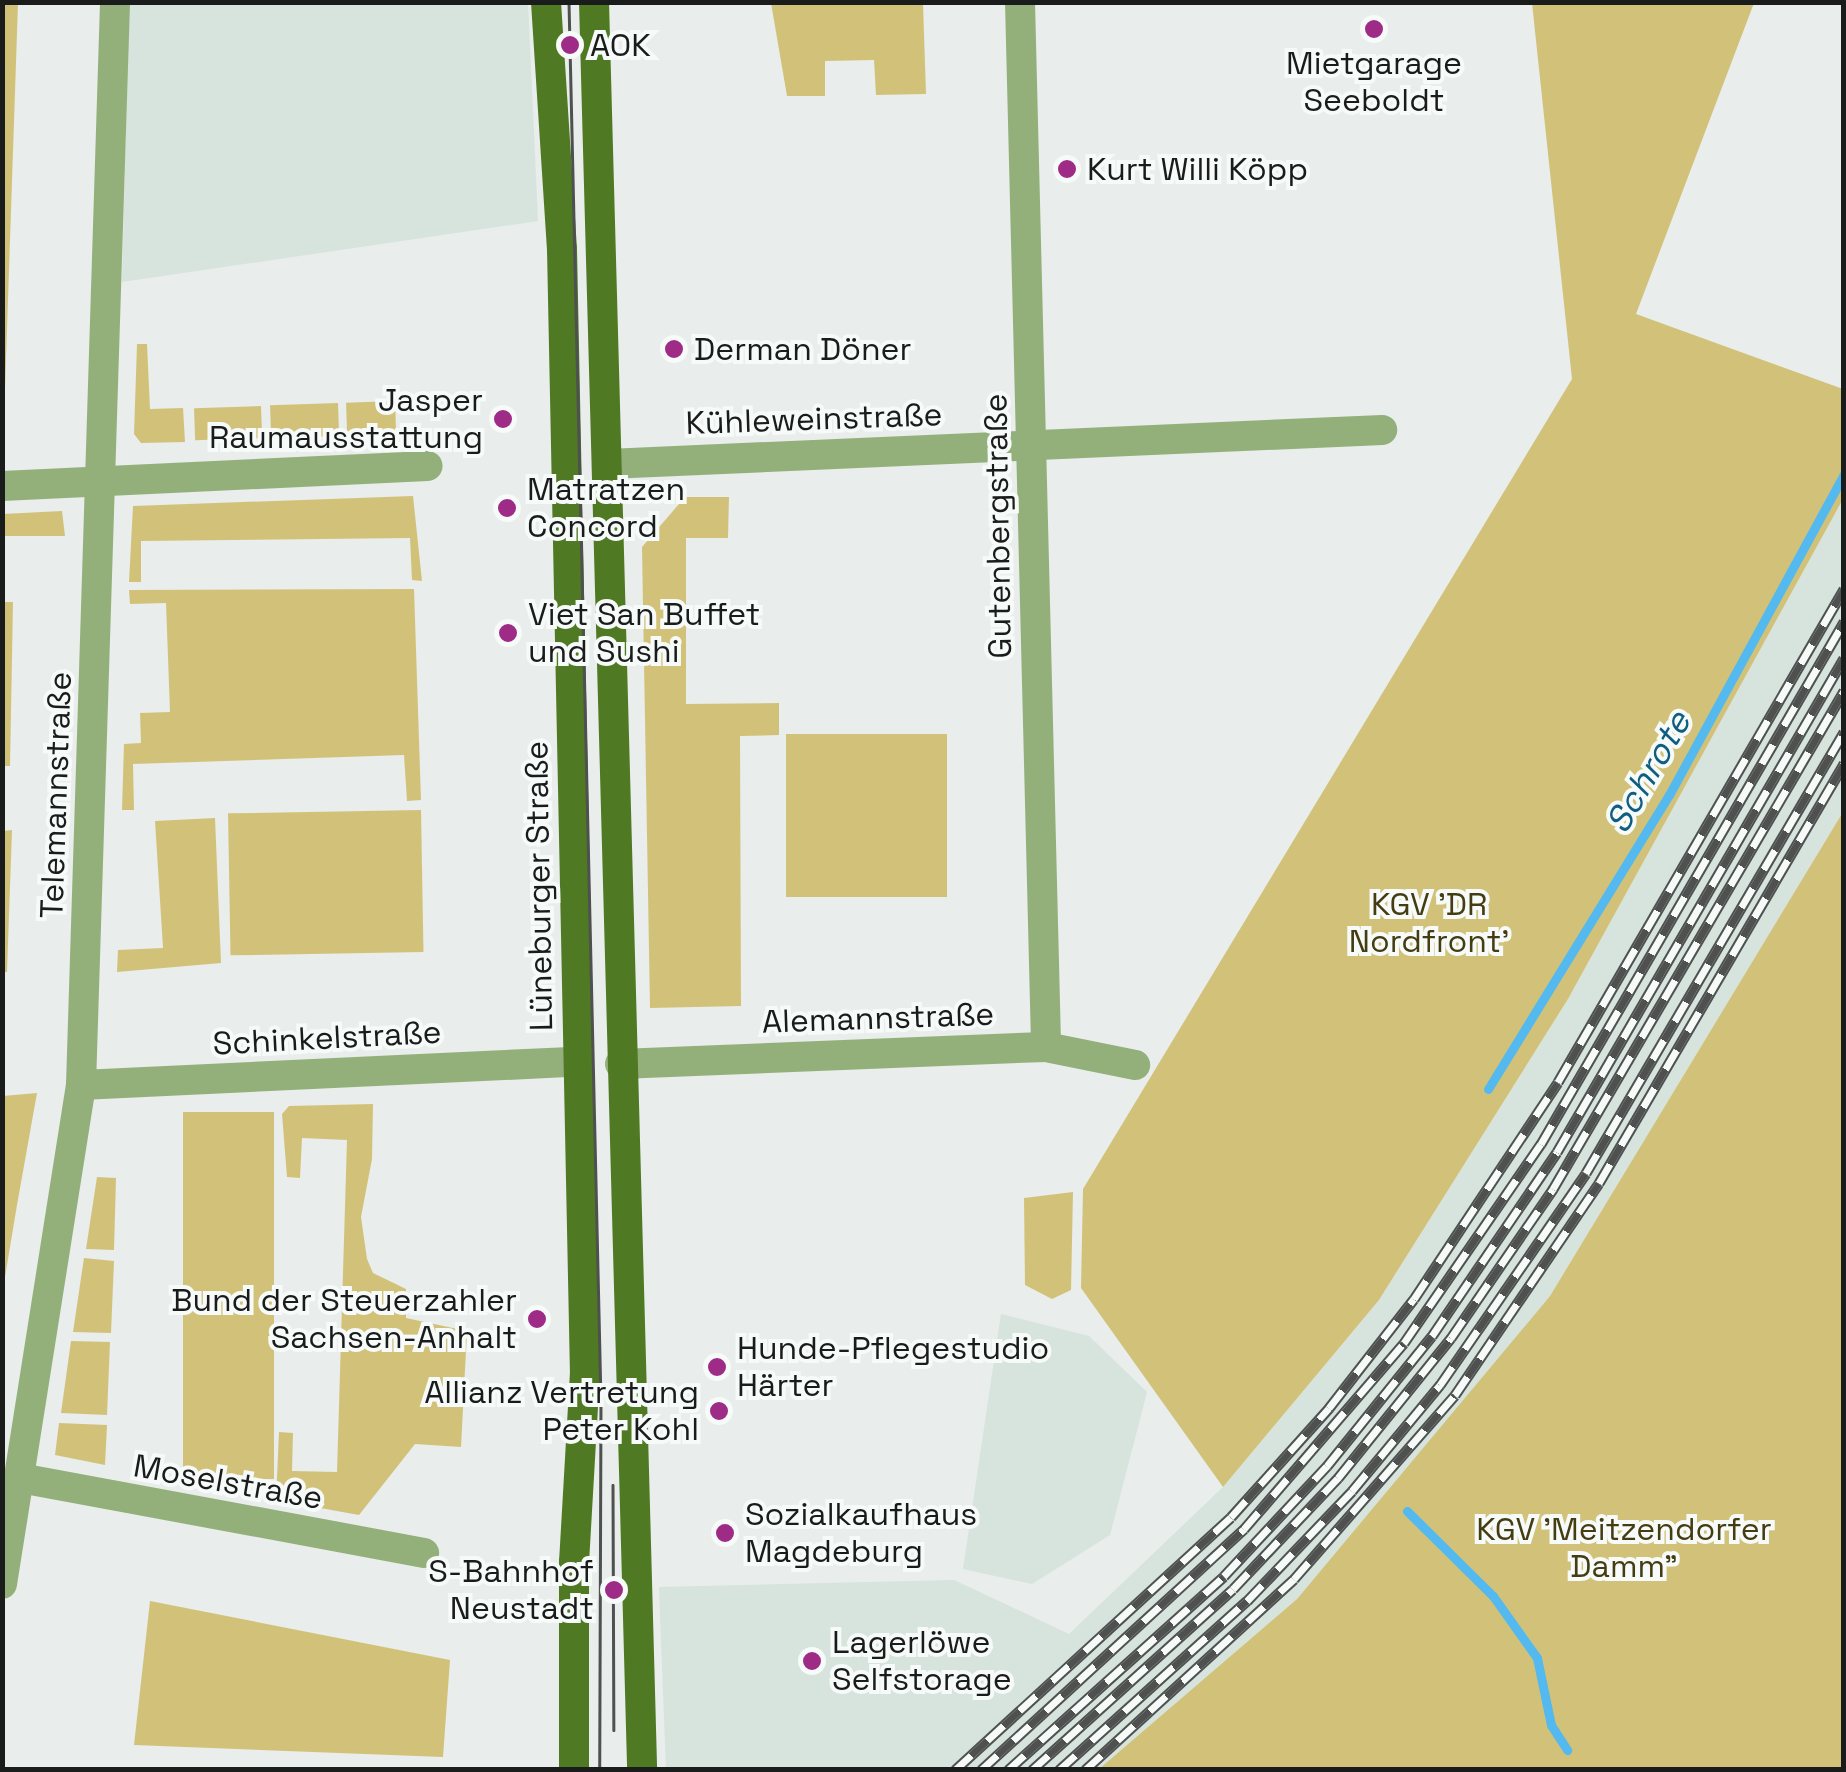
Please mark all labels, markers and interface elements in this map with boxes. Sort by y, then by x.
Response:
marker: Mietgarage Seeboldt [1363,18,1385,40]
place label: AOK [590,26,651,64]
marker: AOK [559,34,581,56]
place label: Mietgarage Seeboldt [1286,45,1462,120]
place label: Kurt Willi Köpp [1087,150,1308,188]
marker: Kurt Willi Köpp [1056,158,1078,180]
place label: Derman Döner [694,330,912,368]
marker: Derman Döner [663,338,685,360]
place label: Jasper Raumausstattung [209,382,483,457]
street label: Gutenbergstraße [976,393,1020,659]
street label: Kühleweinstraße [685,395,943,443]
marker: Jasper Raumausstattung [492,408,514,430]
place label: Matratzen Concord [527,471,685,546]
marker: Matratzen Concord [496,497,518,519]
place label: Viet San Buffet und Sushi [528,596,760,671]
marker: Viet San Buffet und Sushi [497,622,519,644]
street label: Telemannstraße [33,671,79,919]
water label: Schrote [1596,704,1700,840]
street label: Lüneburger Straße [517,741,561,1031]
park label: KGV 'DR Nordfront' [1349,886,1509,961]
street label: Alemannstraße [761,995,995,1041]
street label: Schinkelstraße [212,1013,442,1063]
place label: Bund der Steuerzahler Sachsen-Anhalt [171,1282,517,1357]
marker: Bund der Steuerzahler Sachsen-Anhalt [526,1308,548,1330]
place label: Hunde-Pflegestudio Härter [737,1330,1049,1405]
marker: Hunde-Pflegestudio Härter [706,1356,728,1378]
place label: Allianz Vertretung Peter Kohl [424,1374,699,1449]
marker: Allianz Vertretung Peter Kohl [708,1400,730,1422]
street label: Moselstraße [130,1446,326,1518]
place label: Sozialkaufhaus Magdeburg [745,1496,977,1571]
park label: KGV 'Meitzendorfer Damm" [1476,1511,1772,1586]
marker: Sozialkaufhaus Magdeburg [714,1522,736,1544]
place label: S-Bahnhof Neustadt [428,1553,594,1628]
marker: S-Bahnhof Neustadt [603,1579,625,1601]
place label: Lagerlöwe Selfstorage [832,1624,1012,1699]
marker: Lagerlöwe Selfstorage [801,1650,823,1672]

